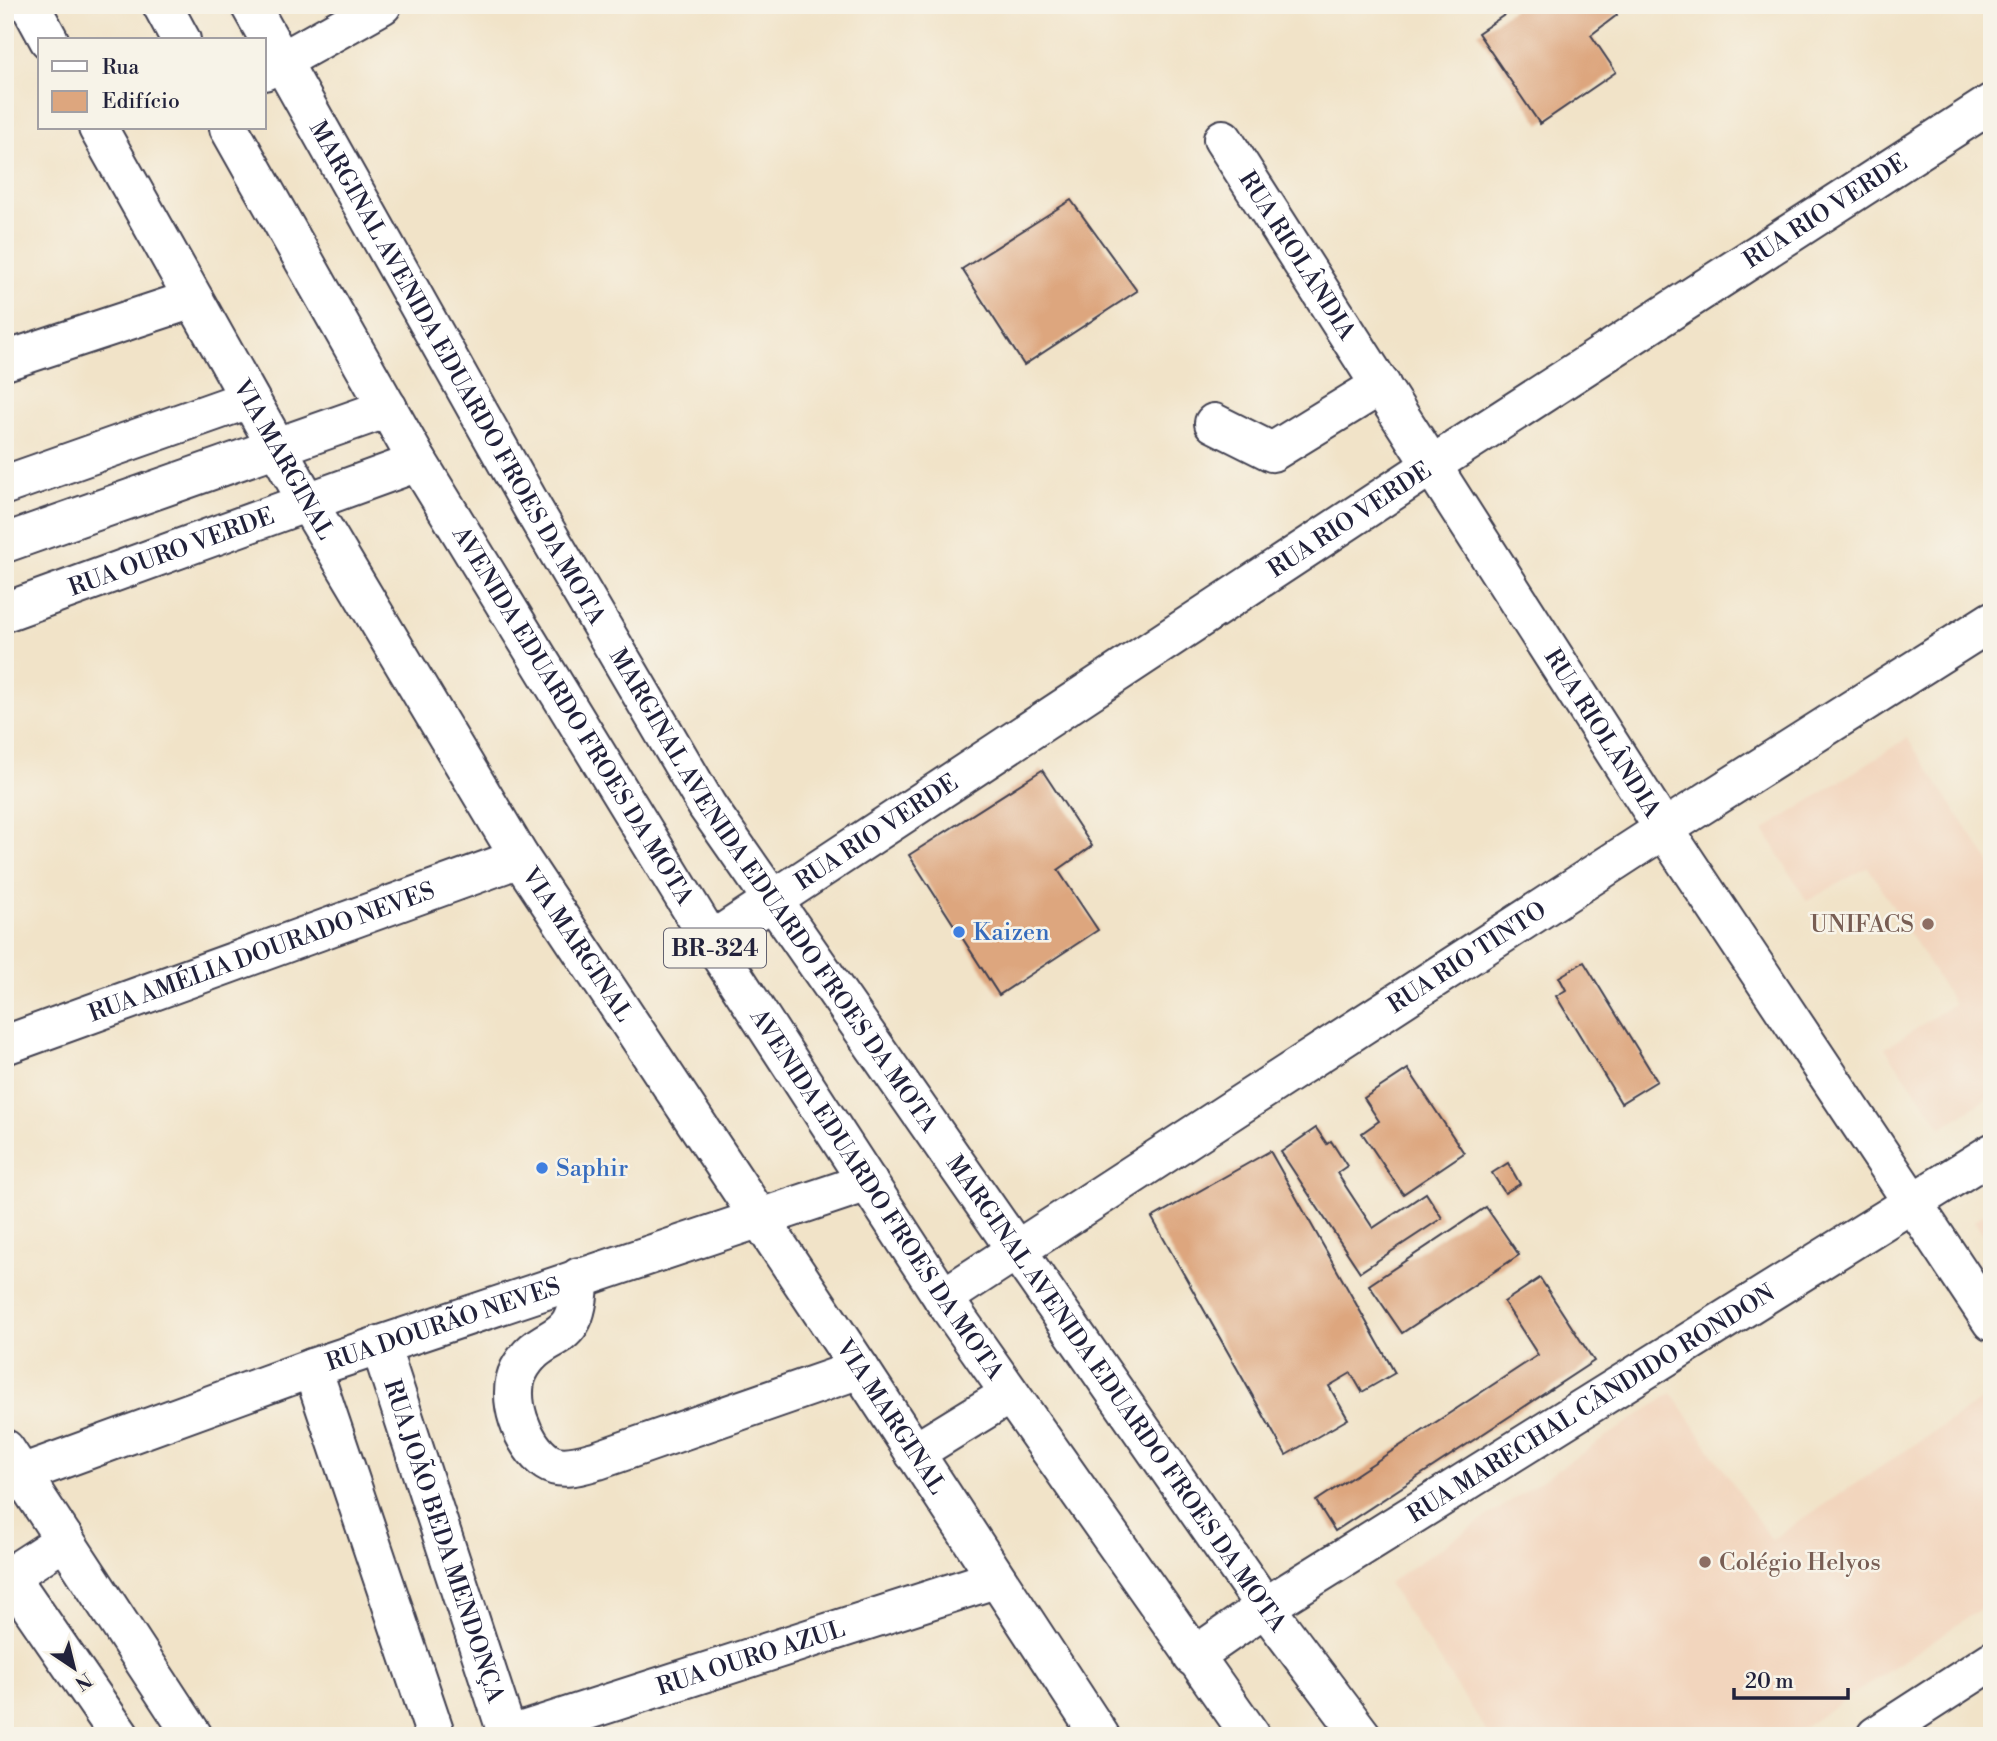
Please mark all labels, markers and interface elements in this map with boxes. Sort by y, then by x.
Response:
legend [38,38,266,130]
text: Rua [102,55,139,81]
text: Edifício [102,89,180,115]
street label: MARGINAL AVENIDA EDUARDO FROES DA MOTA [302,116,612,631]
street label: RUA RIO VERDE [1738,148,1913,276]
street label: RUA RIOLÂNDIA [1232,166,1362,346]
street label: VIA MARGINAL [226,374,340,545]
street label: RUA RIO VERDE [1263,456,1437,585]
street label: RUA OURO VERDE [65,501,279,604]
street label: AVENIDA EDUARDO FROES DA MOTA [445,520,700,911]
street label: MARGINAL AVENIDA EDUARDO FROES DA MOTA [602,643,944,1139]
street label: RUA RIOLÂNDIA [1537,644,1667,824]
street label: RUA RIO VERDE [790,768,964,897]
street label: VIA MARGINAL [514,861,639,1028]
street label: RUA AMÉLIA DOURADO NEVES [85,876,439,1029]
street label: RUA RIO TINTO [1382,895,1552,1021]
place label: UNIFACS [1810,910,1914,940]
marker: UNIFACS [1920,916,1936,932]
place label: Kaizen [973,918,1049,948]
marker: Kaizen [951,924,967,940]
road number: BR-324 [664,928,766,967]
street label: AVENIDA EDUARDO FROES DA MOTA [743,1003,1010,1386]
street label: MARGINAL AVENIDA EDUARDO FROES DA MOTA [939,1150,1293,1638]
place label: Saphir [556,1154,628,1184]
marker: Saphir [534,1160,550,1176]
street label: RUA DOURÃO NEVES [322,1272,565,1378]
street label: RUA MARECHAL CÂNDIDO RONDON [1402,1278,1781,1530]
street label: VIA MARGINAL [828,1333,952,1500]
street label: RUA JOÃO BEDA MENDONÇA [376,1376,510,1707]
place label: Colégio Helyos [1719,1548,1881,1578]
marker: Colégio Helyos [1697,1554,1713,1570]
street label: RUA OURO AZUL [653,1614,849,1703]
north arrow [38,1632,108,1702]
scale bar [1734,1657,1848,1701]
text: N [70,1667,96,1695]
text: 20 m [1745,1669,1794,1695]

